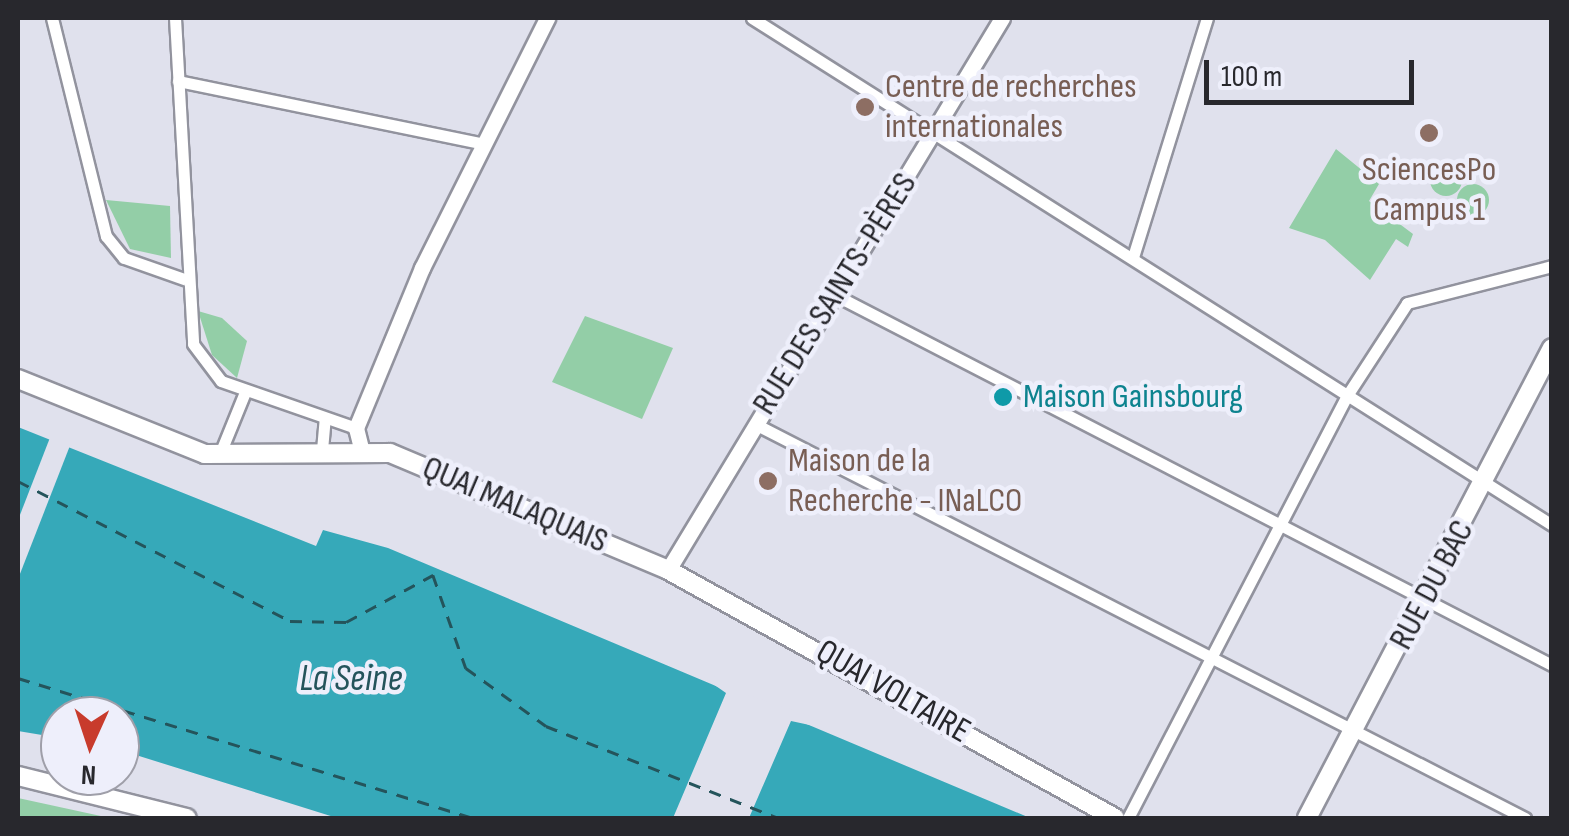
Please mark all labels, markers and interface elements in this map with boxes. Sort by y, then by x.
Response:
scale bar [1209,40,1419,102]
text: 100 m [1221,59,1282,95]
place label: Centre de recherches internationales [885,66,1137,148]
marker: Centre de recherches internationales [854,96,876,118]
marker: SciencesPo Campus 1 [1418,122,1440,144]
place label: SciencesPo Campus 1 [1362,149,1496,231]
street label: RUE DES SAINTS-PÈRES [744,165,926,423]
place label: Maison Gainsbourg [1023,376,1243,418]
marker: Maison Gainsbourg [992,386,1014,408]
place label: Maison de la Recherche - INaLCO [788,440,1022,522]
street label: QUAI MALAQUAIS [416,447,614,563]
marker: Maison de la Recherche - INaLCO [757,470,779,492]
street label: RUE DU BAC [1380,513,1484,657]
street label: QUAI VOLTAIRE [809,631,977,753]
water label: La Seine [299,656,403,702]
north arrow [40,696,140,796]
text: N [80,758,97,791]

